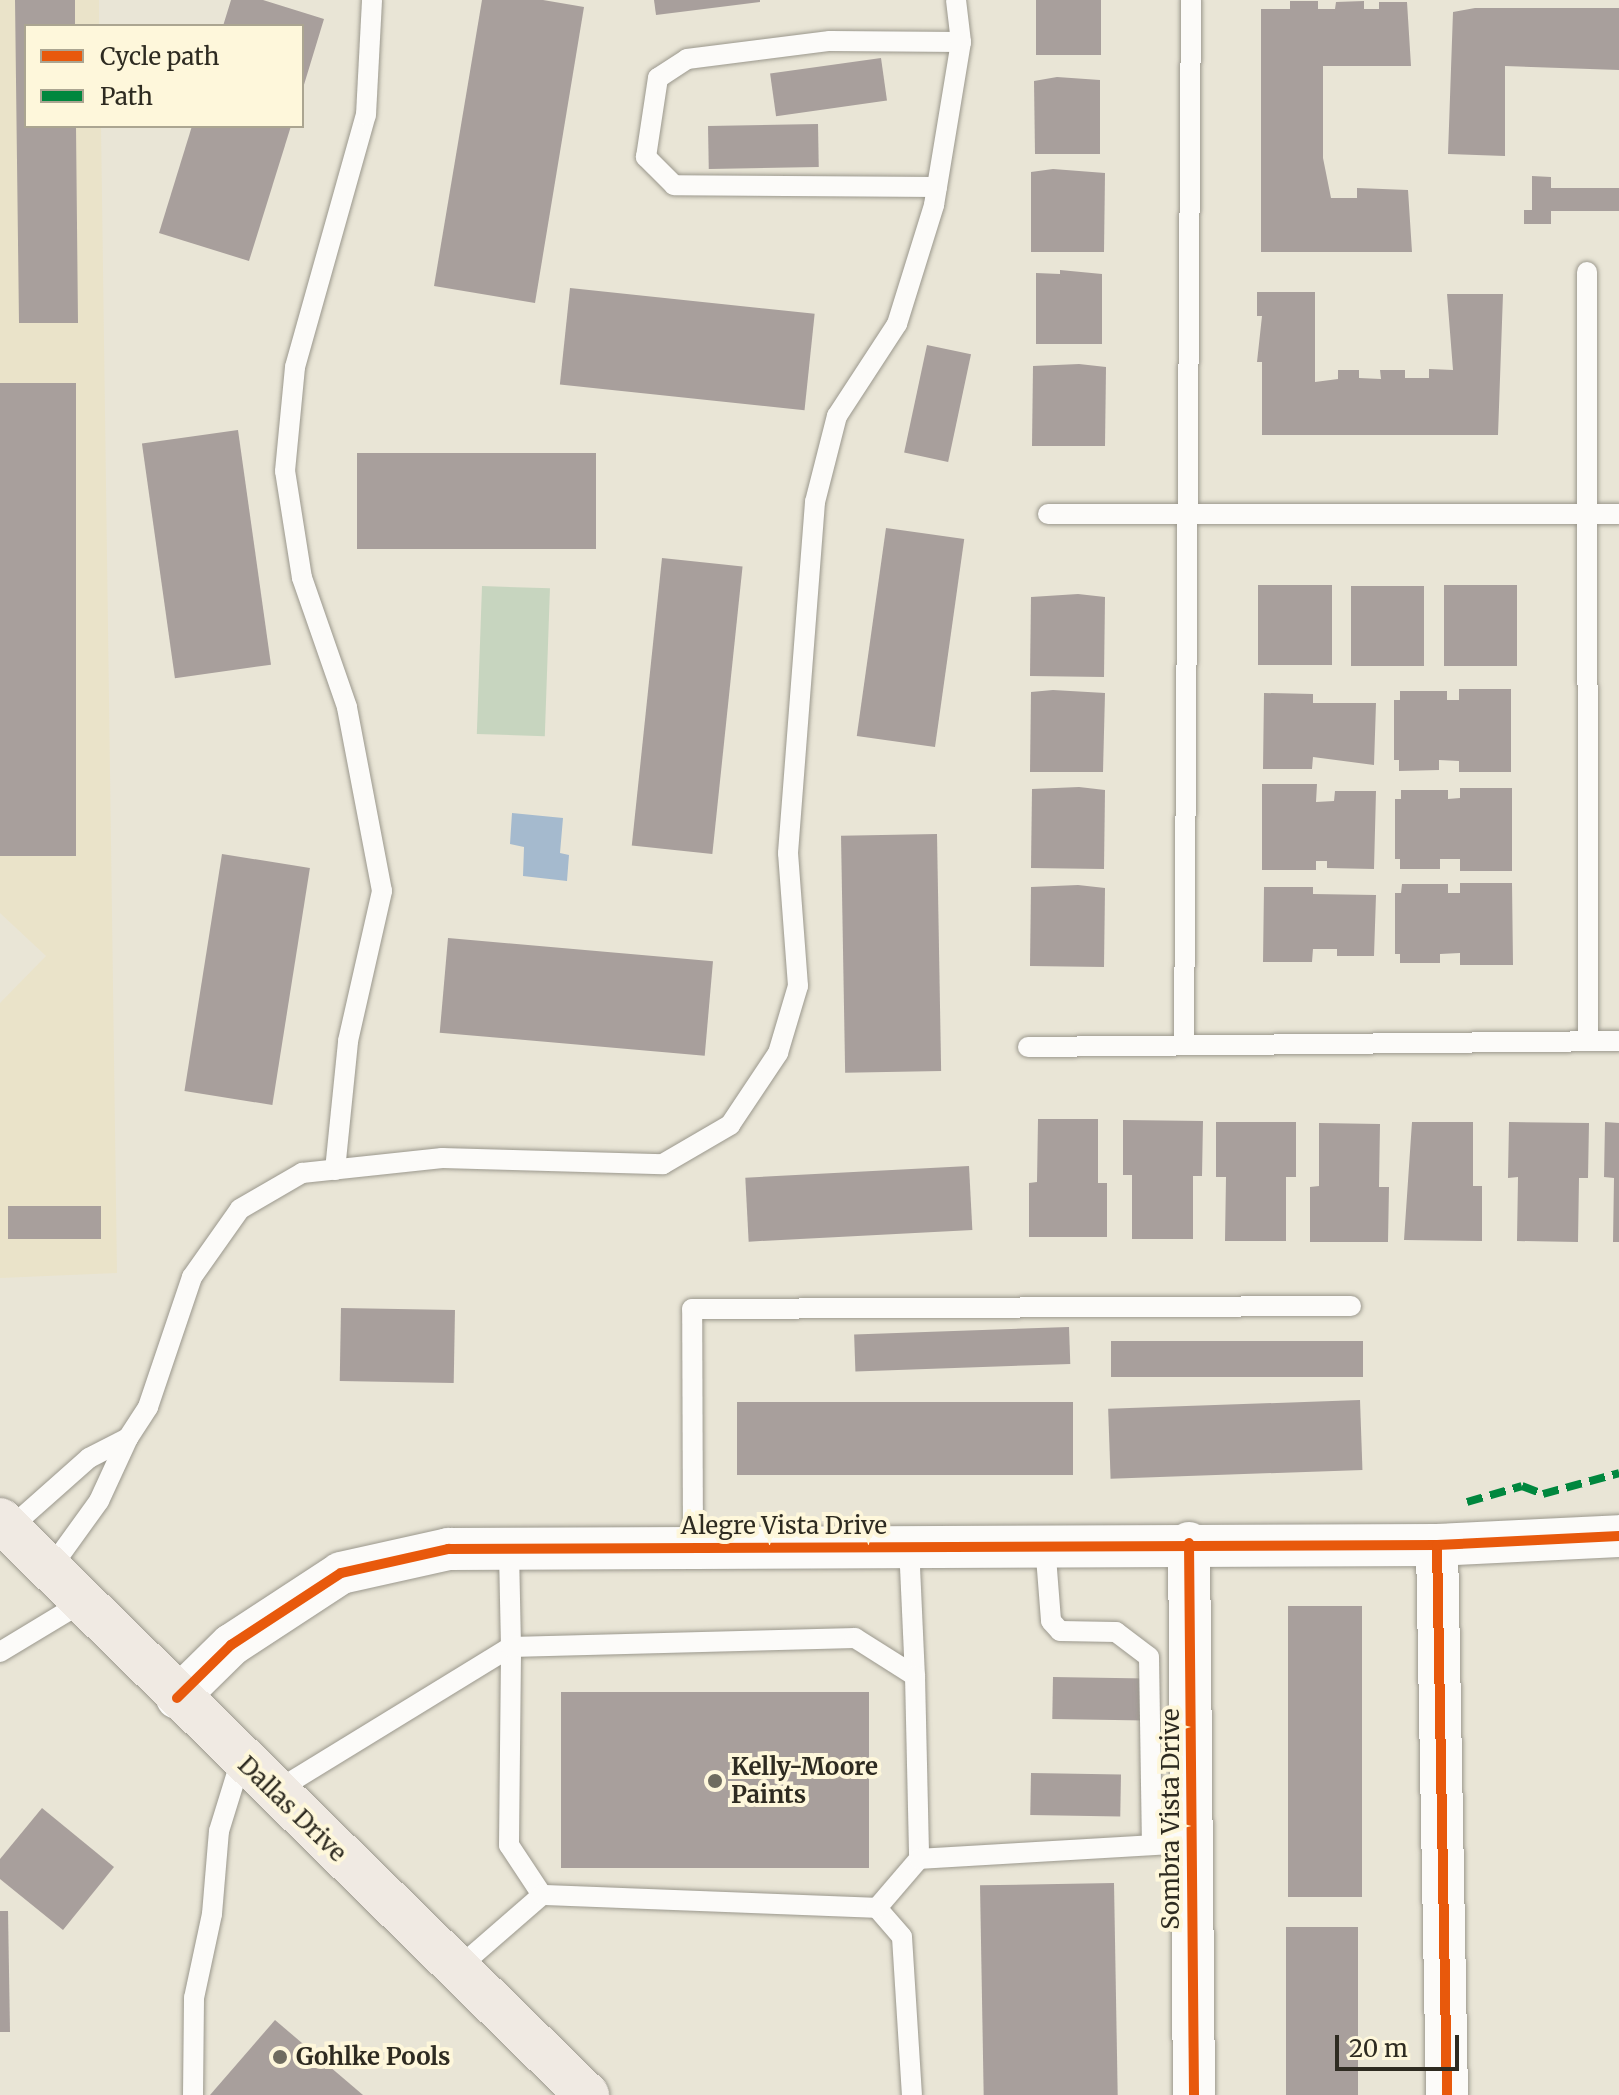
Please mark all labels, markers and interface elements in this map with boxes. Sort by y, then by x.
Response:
legend [24,24,304,128]
text: Cycle path [100,41,219,72]
text: Path [100,81,153,112]
street label: Alegre Vista Drive [681,1512,887,1540]
street label: Sombra Vista Drive [1157,1708,1185,1930]
street label: Dallas Drive [232,1750,352,1868]
place label: Kelly-Moore Paints [731,1753,878,1809]
marker: Kelly-Moore Paints [706,1772,724,1790]
scale bar [1339,2019,1463,2069]
text: 20 m [1349,2033,1408,2064]
place label: Gohlke Pools [296,2043,451,2071]
marker: Gohlke Pools [271,2048,289,2066]

